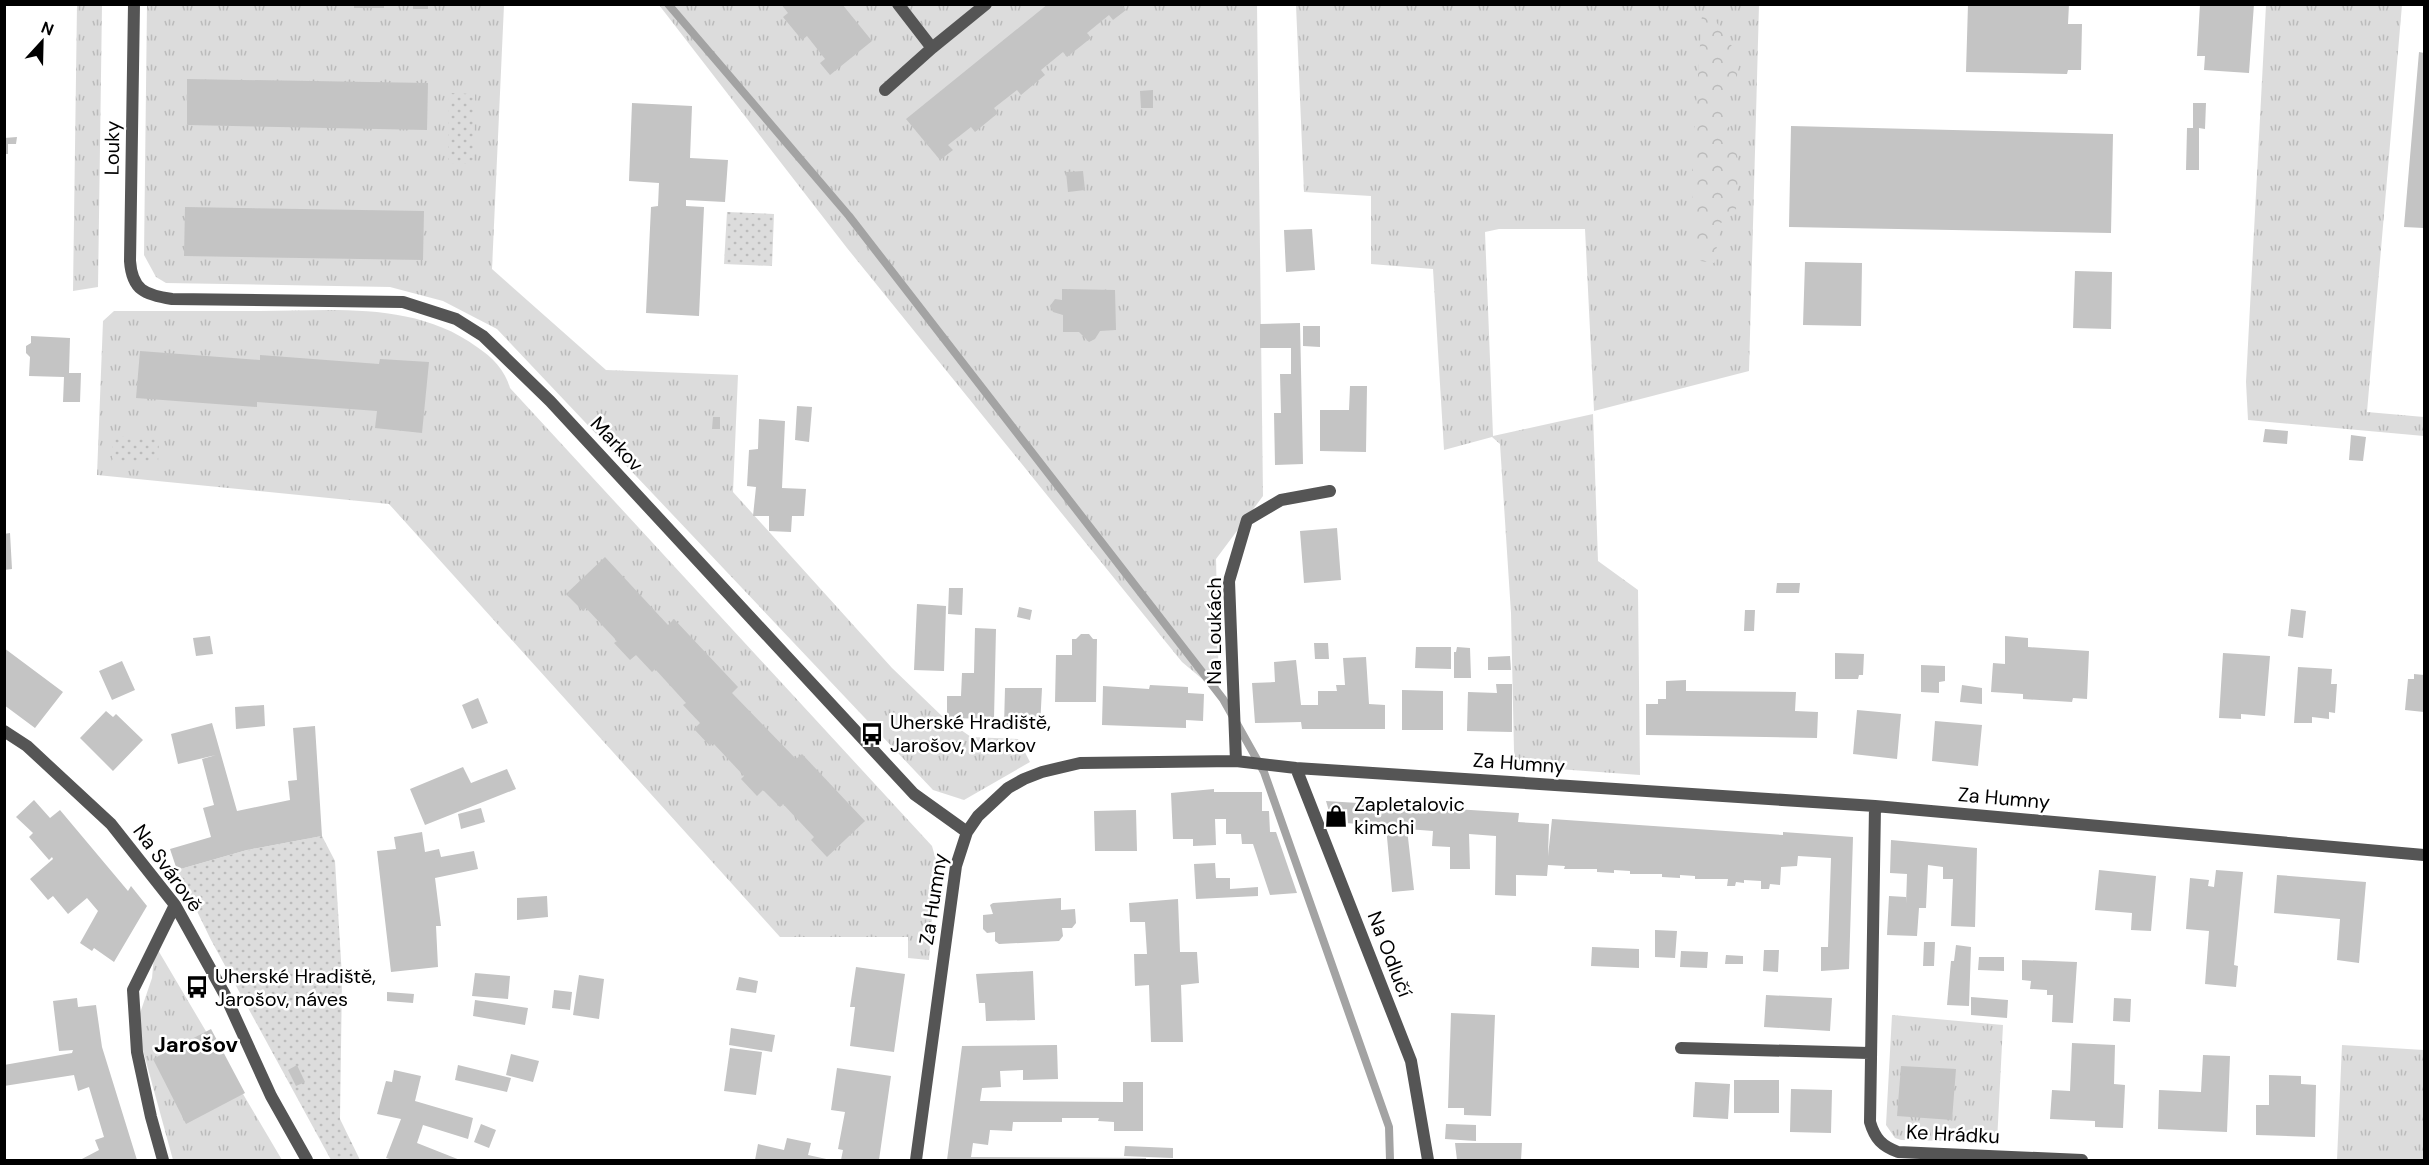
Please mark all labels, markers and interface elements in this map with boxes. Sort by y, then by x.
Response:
north arrow [12,12,72,72]
text: N [38,17,57,40]
street label: Louky [99,120,125,176]
street label: Markov [585,411,649,477]
street label: Na Loukách [1201,577,1227,685]
place label: Uherské Hradiště, Jarošov, Markov [890,709,1051,758]
bus stop icon: Uherské Hradiště, Jarošov, Markov [859,721,885,747]
street label: Za Humny [1472,747,1566,779]
street label: Za Humny [1957,781,2051,815]
place label: Zapletalovic kimchi [1354,791,1465,840]
shop icon: Zapletalovic kimchi [1323,803,1349,829]
street label: Na Svárově [127,819,209,917]
street label: Za Humny [913,851,953,947]
street label: Na Odlučí [1362,907,1418,1001]
place label: Uherské Hradiště, Jarošov, náves [215,963,376,1012]
bus stop icon: Uherské Hradiště, Jarošov, náves [184,974,210,1000]
district label: Jarošov [154,1030,239,1059]
street label: Ke Hrádku [1906,1119,2000,1149]

